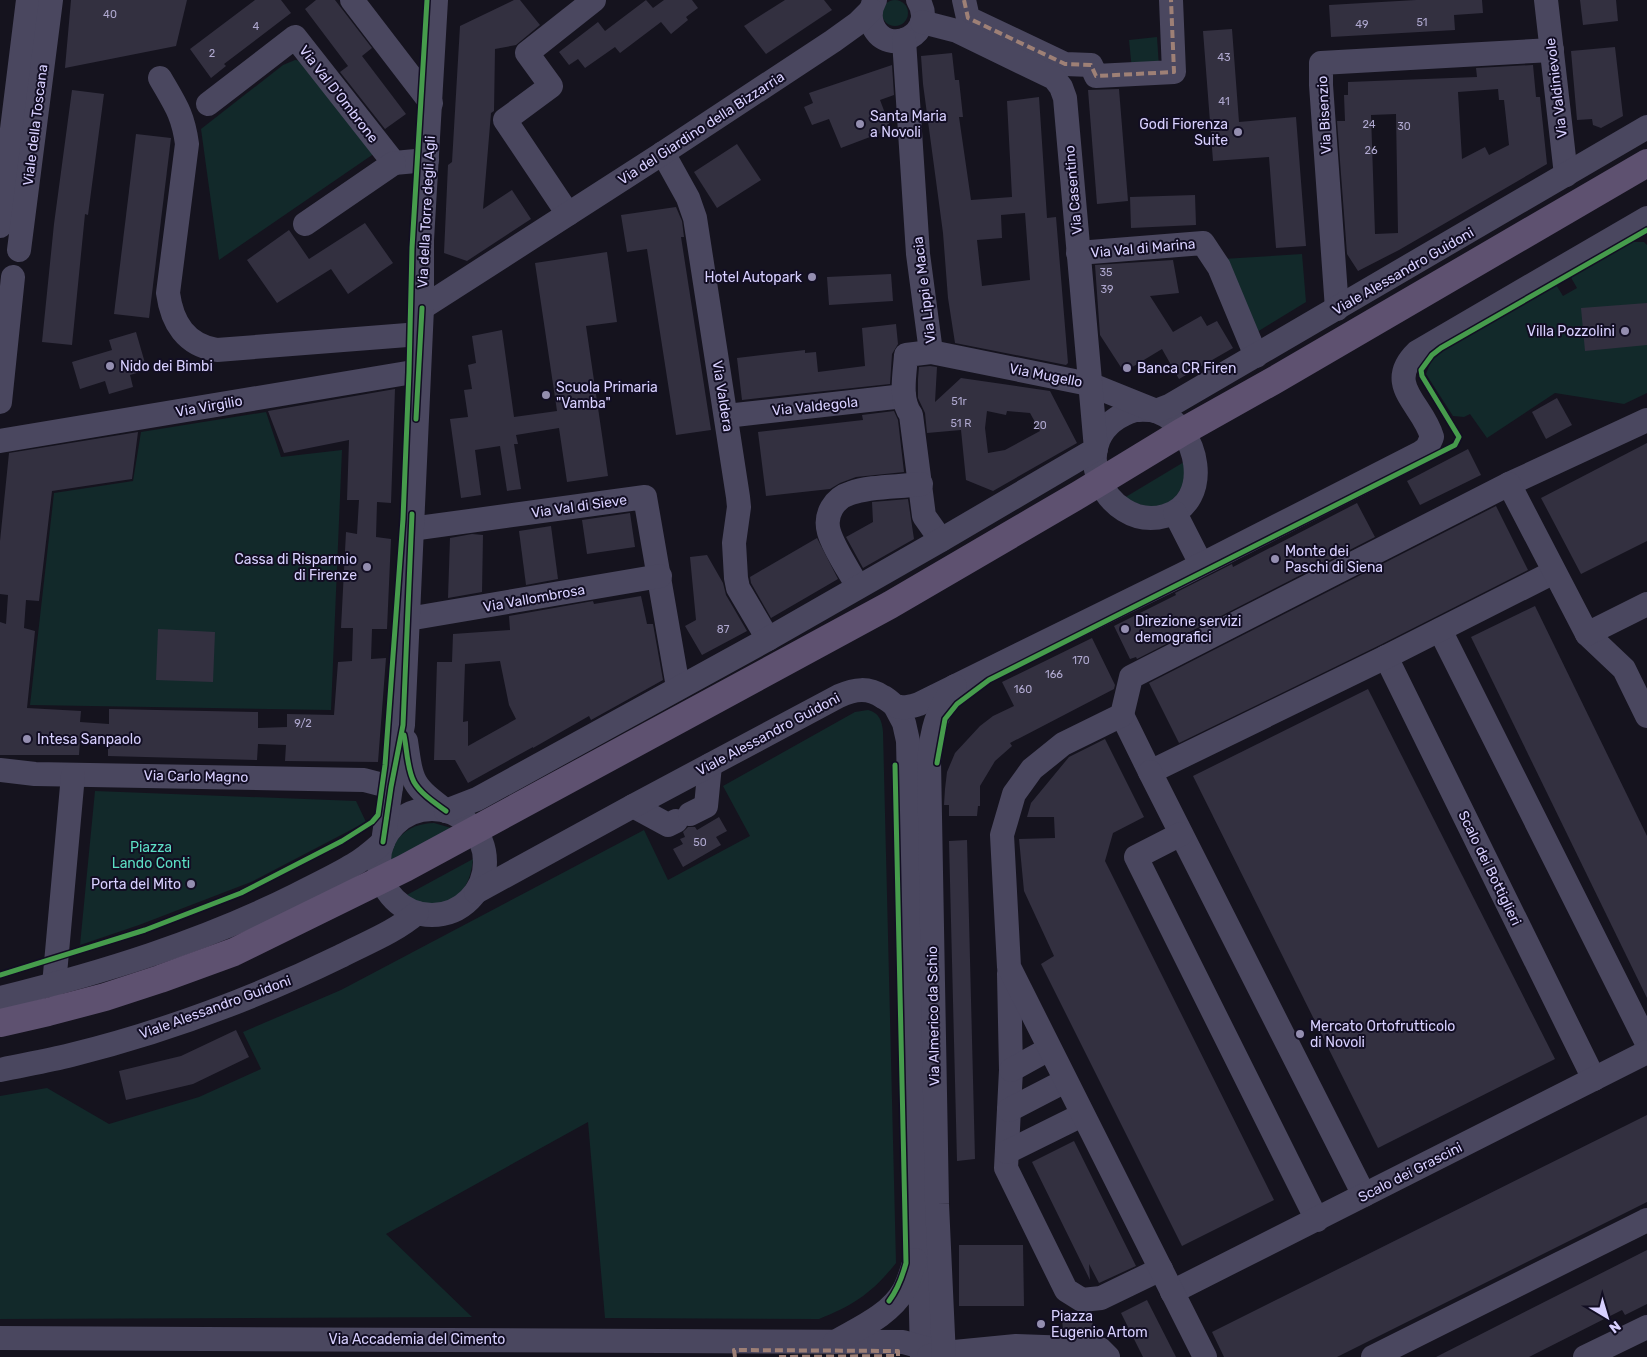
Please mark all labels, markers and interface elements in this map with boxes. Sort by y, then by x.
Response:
house number: 40 [103,8,117,21]
house number: 51 [1416,16,1428,29]
house number: 49 [1355,18,1369,31]
house number: 4 [253,20,260,33]
street label: Via Valdinievole [1542,37,1571,139]
street label: Via Val D'Ombrone [295,42,382,146]
house number: 2 [209,47,215,60]
house number: 43 [1217,51,1231,64]
street label: Viale della Toscana [20,63,51,187]
street label: Via del Giardino della Bizzarria [615,68,788,189]
street label: Via Bisenzio [1314,75,1335,155]
house number: 41 [1218,95,1230,108]
place label: Santa Maria a Novoli [870,108,947,141]
place label: Godi Fiorenza Suite [1139,116,1228,149]
marker: Santa Maria a Novoli [854,118,866,130]
house number: 24 [1362,118,1376,131]
house number: 30 [1397,120,1411,133]
marker: Godi Fiorenza Suite [1232,126,1244,138]
street label: Via della Torre degli Agli [414,135,439,289]
house number: 26 [1364,144,1378,157]
street label: Via Casentino [1061,145,1086,235]
street label: Viale Alessandro Guidoni [1330,224,1477,319]
street label: Via Val di Marina [1090,235,1196,262]
street label: Via Lippi e Macia [910,236,939,344]
house number: 35 [1099,266,1113,279]
place label: Hotel Autopark [704,269,803,286]
marker: Hotel Autopark [806,271,818,283]
house number: 39 [1100,283,1114,296]
place label: Villa Pozzolini [1527,323,1615,340]
marker: Villa Pozzolini [1619,325,1631,337]
place label: Nido dei Bimbi [120,358,213,375]
street label: Via Valdera [708,359,737,433]
marker: Nido dei Bimbi [104,360,116,372]
street label: Via Mugello [1008,360,1084,391]
place label: Banca CR Firen [1137,360,1236,377]
marker: Banca CR Firen [1121,362,1133,374]
place label: Scuola Primaria "Vamba" [556,379,658,412]
marker: Scuola Primaria "Vamba" [540,389,552,401]
street label: Via Virgilio [174,392,244,421]
street label: Via Valdegola [771,394,859,419]
house number: 51r [951,395,967,408]
house number: 51 R [951,417,971,430]
house number: 20 [1033,419,1047,432]
street label: Via Val di Sieve [530,491,628,522]
place label: Monte dei Paschi di Siena [1285,543,1383,576]
place label: Cassa di Risparmio di Firenze [234,551,357,584]
marker: Monte dei Paschi di Siena [1269,553,1281,565]
marker: Cassa di Risparmio di Firenze [361,561,373,573]
street label: Via Vallombrosa [482,581,586,616]
place label: Direzione servizi demografici [1135,613,1241,646]
house number: 87 [717,623,730,636]
marker: Direzione servizi demografici [1119,623,1131,635]
house number: 170 [1072,654,1090,667]
house number: 166 [1045,668,1063,681]
house number: 160 [1014,683,1032,696]
street label: Viale Alessandro Guidoni [694,689,843,780]
house number: 9/2 [294,717,312,730]
place label: Intesa Sanpaolo [37,731,141,748]
marker: Intesa Sanpaolo [21,733,33,745]
street label: Via Carlo Magno [144,767,248,786]
street label: Scalo dei Bottiglieri [1454,808,1525,928]
house number: 50 [693,836,707,849]
park label: Piazza Lando Conti [112,839,190,872]
place label: Porta del Mito [91,876,181,893]
marker: Porta del Mito [185,878,197,890]
street label: Via Almerico da Schio [924,946,943,1086]
street label: Viale Alessandro Guidoni [137,972,293,1043]
place label: Mercato Ortofrutticolo di Novoli [1310,1018,1455,1051]
marker: Mercato Ortofrutticolo di Novoli [1294,1028,1306,1040]
street label: Scalo dei Grascini [1355,1139,1465,1206]
north arrow [1582,1292,1632,1342]
place label: Piazza Eugenio Artom [1051,1308,1148,1341]
text: N [1605,1317,1624,1337]
marker: Piazza Eugenio Artom [1035,1318,1047,1330]
street label: Via Accademia del Cimento [329,1331,505,1348]

